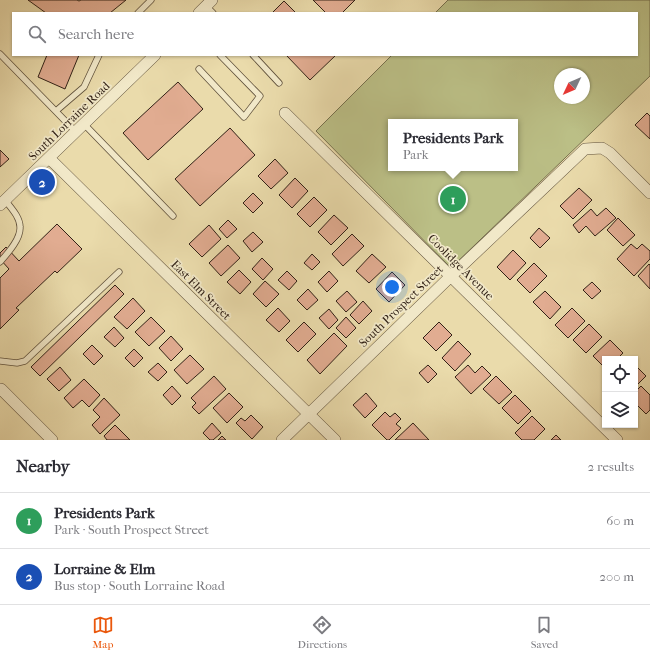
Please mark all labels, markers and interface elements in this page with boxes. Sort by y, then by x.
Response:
search box [12,12,638,56]
icon: search [26,23,48,45]
text: Search here [58,25,134,43]
north arrow [554,68,590,104]
street label: South Lorraine Road [26,78,113,163]
popup [388,119,518,171]
text: Presidents Park [403,129,503,147]
text: Park [403,147,428,162]
pin: 2 [29,167,55,197]
pin: 1 [440,184,466,214]
street label: Coolidge Avenue [425,231,497,303]
street label: East Elm Street [168,257,234,323]
street label: South Prospect Street [356,262,447,350]
your location [382,277,402,297]
map controls [602,356,638,428]
button: locate [602,356,638,392]
button: layers [602,392,638,428]
text: Nearby [16,456,70,476]
text: 2 results [588,459,634,474]
text: Presidents Park [54,504,155,522]
text: 1 [27,513,31,528]
text: 60 m [606,513,634,528]
text: Park · South Prospect Street [54,522,209,537]
text: Lorraine & Elm [54,560,155,578]
text: 2 [26,569,32,584]
text: 200 m [599,569,634,584]
text: Bus stop · South Lorraine Road [54,578,225,593]
tab: Map [92,614,114,651]
tab: Directions [298,614,347,651]
tab: Saved [531,614,558,651]

